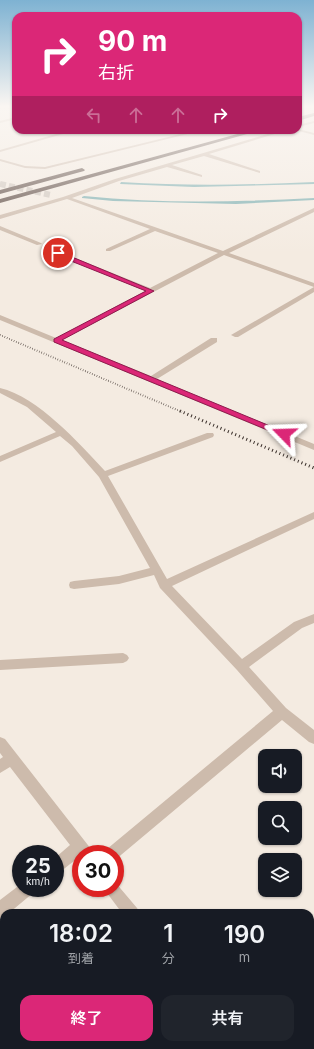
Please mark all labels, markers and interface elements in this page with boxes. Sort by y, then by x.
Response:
text: 90 m [98,24,167,58]
icon: right [32,28,84,80]
text: 右折 [98,62,134,83]
icon: left [83,104,105,126]
icon: ahead [125,104,147,126]
icon: ahead [167,104,189,126]
icon: right [209,104,231,126]
pin [41,236,75,270]
icon: arrive [47,242,69,264]
position arrow [263,413,305,455]
map controls [258,749,302,897]
button: sound [258,749,302,793]
button: search [258,801,302,845]
speed limit sign: 30 [72,845,124,897]
button: layers [258,853,302,897]
text: 25 [25,854,51,878]
text: km/h [26,875,50,887]
text: 18:02 [49,919,113,948]
text: 1 [163,919,173,948]
text: 190 [224,920,265,949]
text: m [239,949,250,965]
text: 到着 [68,950,94,966]
text: 分 [162,950,175,966]
button: 終了 [20,995,153,1041]
button: 共有 [161,995,294,1041]

